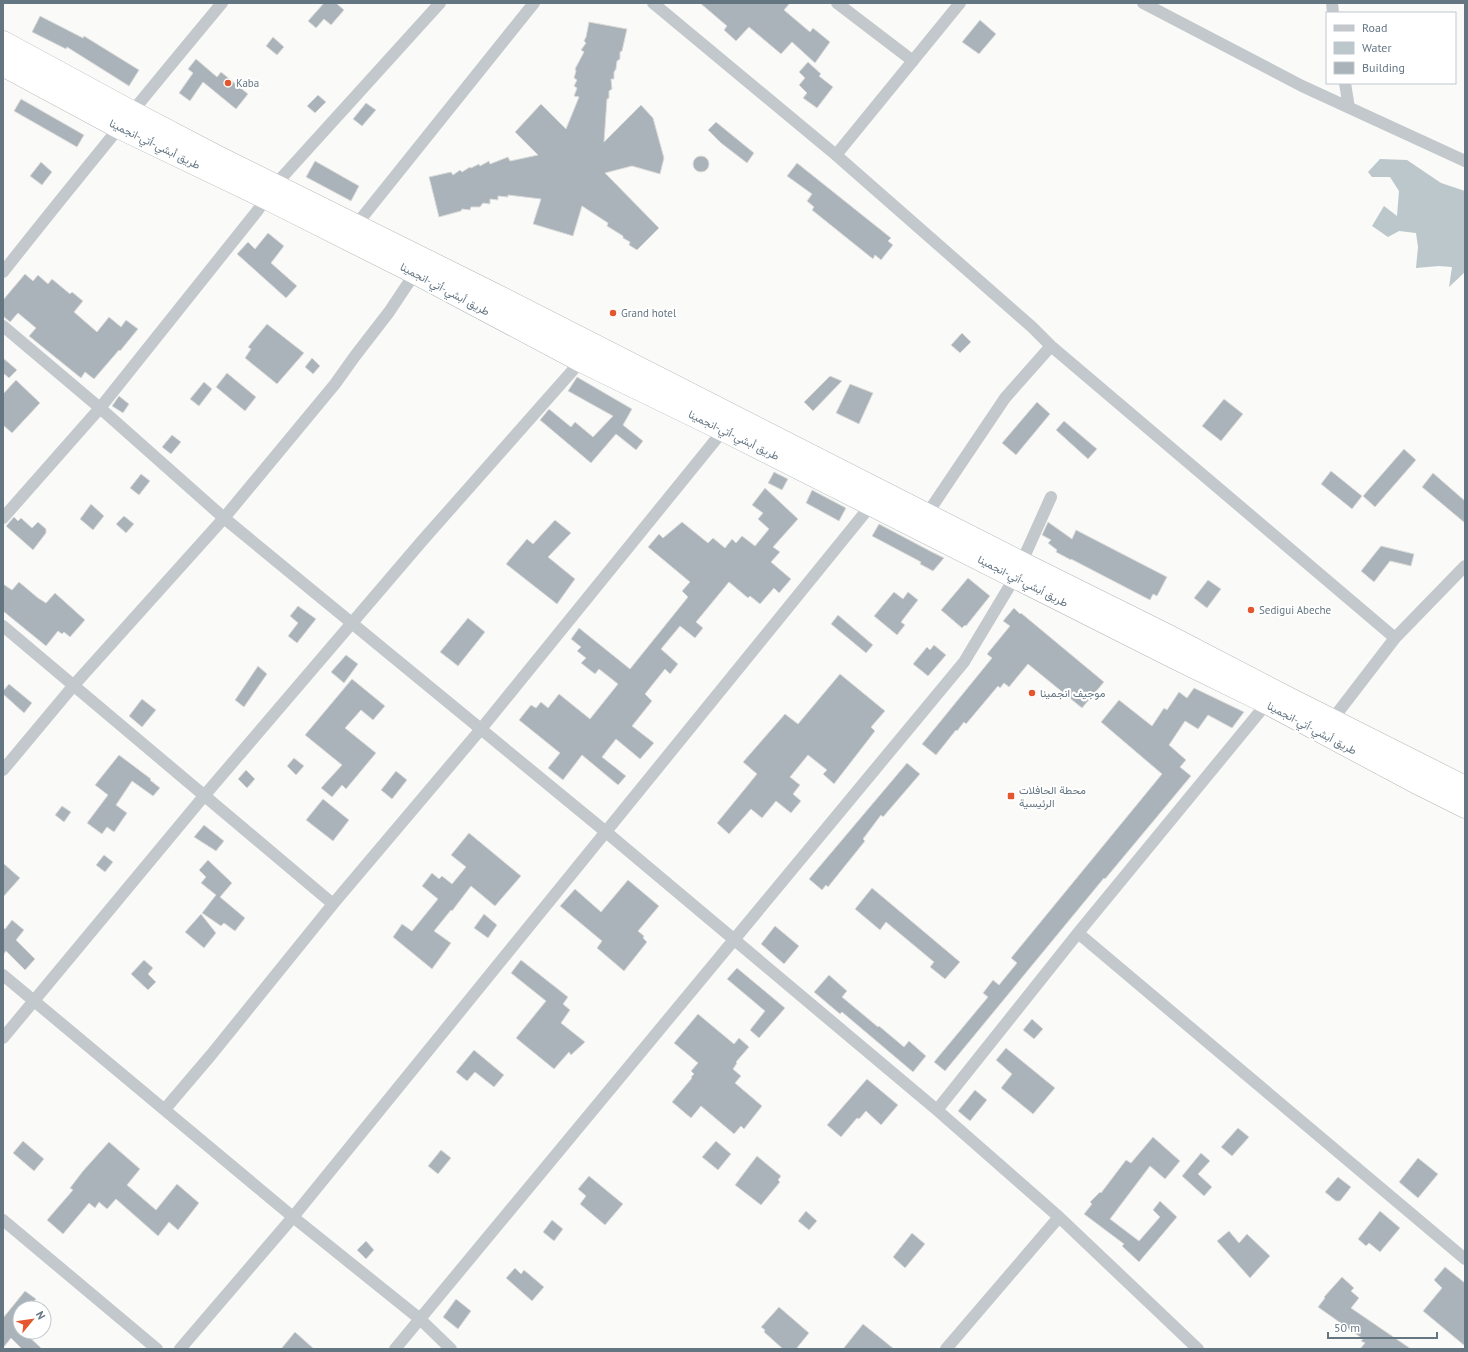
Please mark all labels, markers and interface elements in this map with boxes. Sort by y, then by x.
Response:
legend [1326,12,1456,84]
text: Road [1362,20,1387,35]
text: Water [1362,40,1392,55]
text: Building [1362,60,1405,75]
place label: Kaba [236,76,259,90]
marker: Kaba [223,78,233,88]
street label: طريق أبشي-أتي-انجمينا [106,116,203,175]
street label: طريق أبشي-أتي-انجمينا [396,259,492,321]
place label: Grand hotel [621,306,677,320]
marker: Grand hotel [608,308,618,318]
street label: طريق أبشي-أتي-انجمينا [685,407,782,466]
street label: طريق أبشي-أتي-انجمينا [974,552,1071,613]
place label: Sedigui Abeche [1259,603,1331,617]
marker: Sedigui Abeche [1246,605,1256,615]
place label: موجيف انجمينا [1040,686,1105,700]
marker: موجيف انجمينا [1027,688,1037,698]
street label: طريق أبشي-أتي-انجمينا [1263,698,1359,760]
place label: محطة الحافلات الرئيسية [1019,783,1086,810]
marker: محطة الحافلات الرئيسية [1006,791,1016,801]
north arrow [12,1300,52,1340]
text: N [33,1309,49,1322]
scale bar [1328,1314,1437,1340]
text: 50 m [1334,1320,1360,1335]

